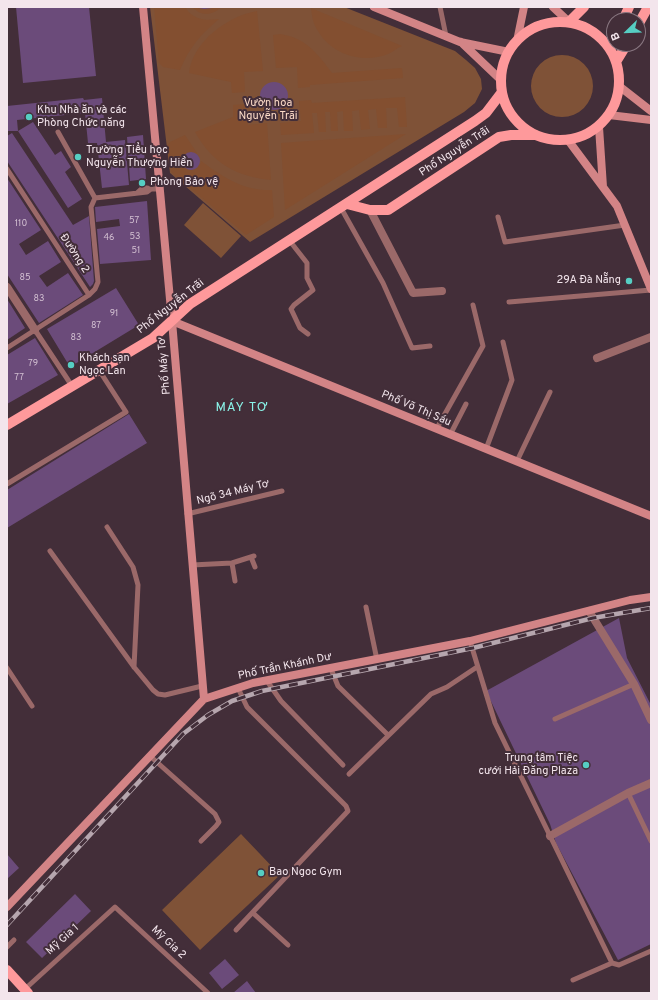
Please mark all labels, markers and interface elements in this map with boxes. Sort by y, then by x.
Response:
north arrow [606,12,646,52]
text: B [608,30,624,43]
park label: Vườn hoa Nguyễn Trãi [238,97,298,123]
place label: Khu Nhà ăn và các Phòng Chức năng [37,104,127,130]
marker: Khu Nhà ăn và các Phòng Chức năng [24,112,34,122]
street label: Phố Nguyễn Trãi [417,124,493,180]
place label: Trường Tiểu học Nguyễn Thượng Hiền [86,144,192,170]
marker: Trường Tiểu học Nguyễn Thượng Hiền [73,152,83,162]
place label: Phòng Bảo vệ [150,176,218,190]
marker: Phòng Bảo vệ [137,178,147,188]
house number: 57 [129,216,139,226]
house number: 110 [15,219,27,229]
street label: Đường 2 [56,232,92,276]
house number: 53 [129,232,141,242]
house number: 46 [104,233,114,243]
house number: 51 [132,246,140,256]
house number: 85 [19,273,31,283]
place label: 29A Đà Nẵng [557,274,621,288]
marker: 29A Đà Nẵng [624,276,634,286]
street label: Phố Nguyễn Trãi [135,277,207,337]
house number: 83 [34,294,44,304]
house number: 91 [110,309,118,319]
house number: 87 [91,321,101,331]
house number: 83 [71,333,81,343]
street label: Phố Máy Tơ [156,337,174,395]
place label: Khách sạn Ngọc Lan [79,352,130,378]
house number: 79 [28,359,38,369]
marker: Khách sạn Ngọc Lan [66,360,76,370]
house number: 77 [14,373,24,383]
street label: Phố Võ Thị Sáu [379,388,453,430]
district label: MÁY TƠ [216,400,268,416]
street label: Ngõ 34 Máy Tơ [195,478,271,508]
street label: Phố Trần Khánh Dư [237,651,333,683]
place label: Trung tâm Tiệc cưới Hải Đăng Plaza [479,752,578,778]
marker: Trung tâm Tiệc cưới Hải Đăng Plaza [581,760,591,770]
place label: Bao Ngoc Gym [269,866,342,880]
marker: Bao Ngoc Gym [256,868,266,878]
street label: Mỹ Gia 1 [44,922,82,958]
street label: Mỹ Gia 2 [148,924,188,962]

